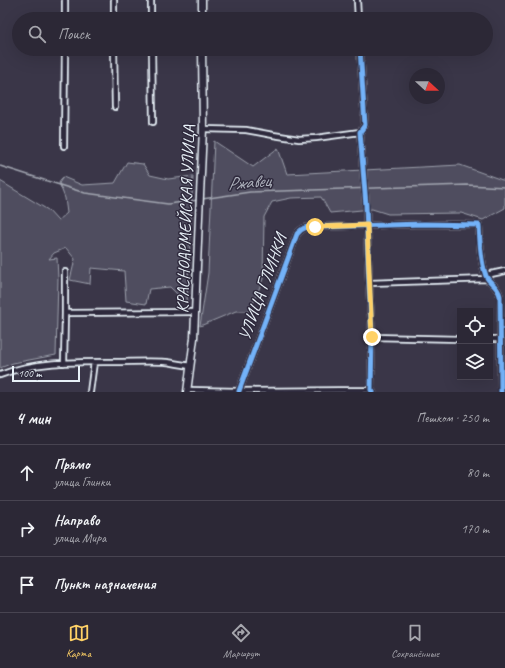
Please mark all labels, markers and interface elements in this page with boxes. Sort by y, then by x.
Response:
search box [12,12,493,56]
icon: search [26,23,48,45]
text: Поиск [58,25,90,44]
north arrow [409,68,445,104]
street label: КРАСНОАРМЕЙСКАЯ УЛИЦА [172,124,199,313]
water label: Ржавец [226,169,273,195]
route start [306,218,324,236]
street label: УЛИЦА ГЛИНКИ [234,229,292,343]
map controls [457,308,493,380]
button: locate [457,308,493,344]
route end [363,328,381,346]
button: layers [457,344,493,380]
scale bar [12,364,80,383]
text: 100 m [18,366,42,380]
text: 4 мин [16,408,51,429]
text: Пешком · 250 m [416,410,489,426]
text: Прямо [54,455,90,474]
icon: ahead [16,462,38,484]
text: 80 m [467,465,489,481]
text: улица Глинки [54,474,111,490]
text: Направо [54,511,100,530]
icon: right [16,518,38,540]
text: 170 m [461,521,489,537]
text: улица Мира [54,530,106,546]
icon: arrive [16,574,38,596]
text: Пункт назначения [54,575,156,594]
tab: Карта [66,622,91,660]
tab: Маршрут [223,622,259,660]
tab: Сохранённые [391,622,439,660]

